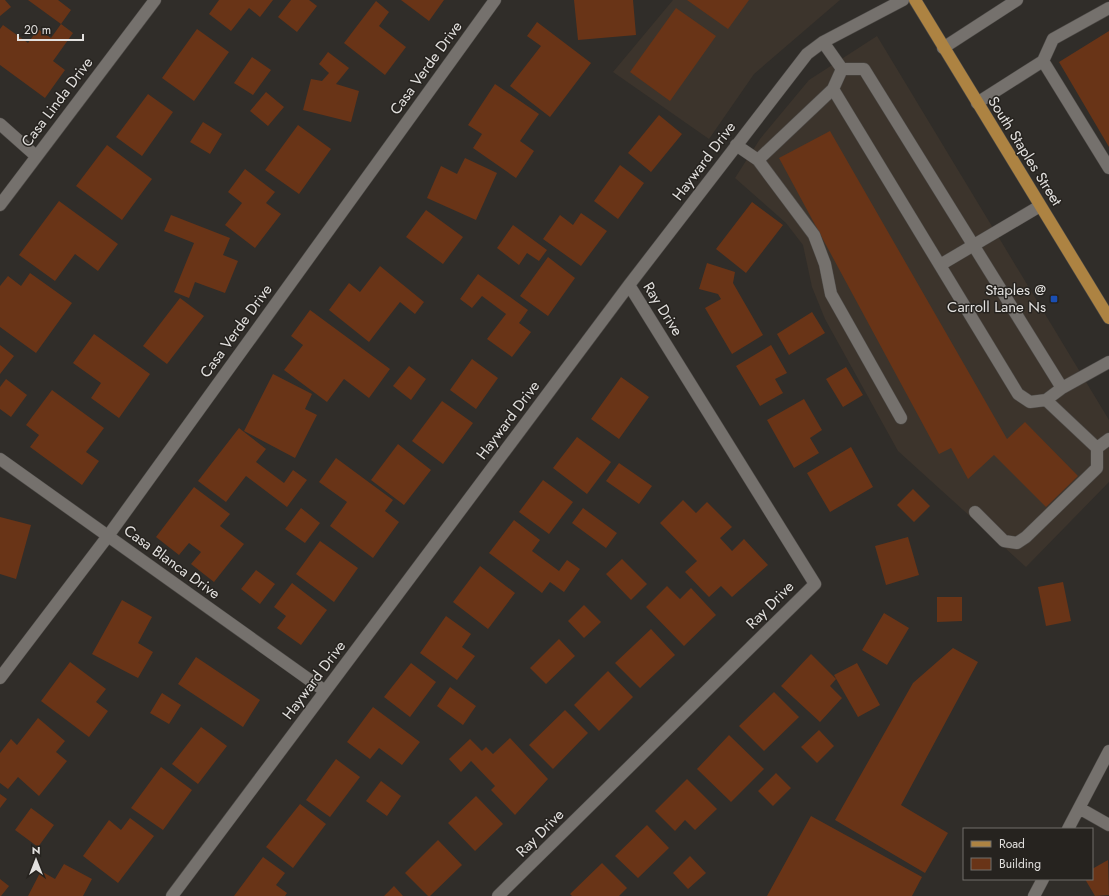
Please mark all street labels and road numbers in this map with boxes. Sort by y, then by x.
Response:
street label: Casa Verde Drive [384,16,468,119]
street label: Casa Linda Drive [16,52,98,152]
street label: South Staples Street [982,92,1068,210]
street label: Hayward Drive [667,117,741,205]
street label: Ray Drive [638,278,688,340]
street label: Casa Verde Drive [194,279,278,382]
street label: Hayward Drive [471,376,545,464]
street label: Casa Blanca Drive [119,519,225,605]
street label: Ray Drive [741,576,799,634]
street label: Hayward Drive [277,636,351,724]
street label: Ray Drive [511,804,569,862]

